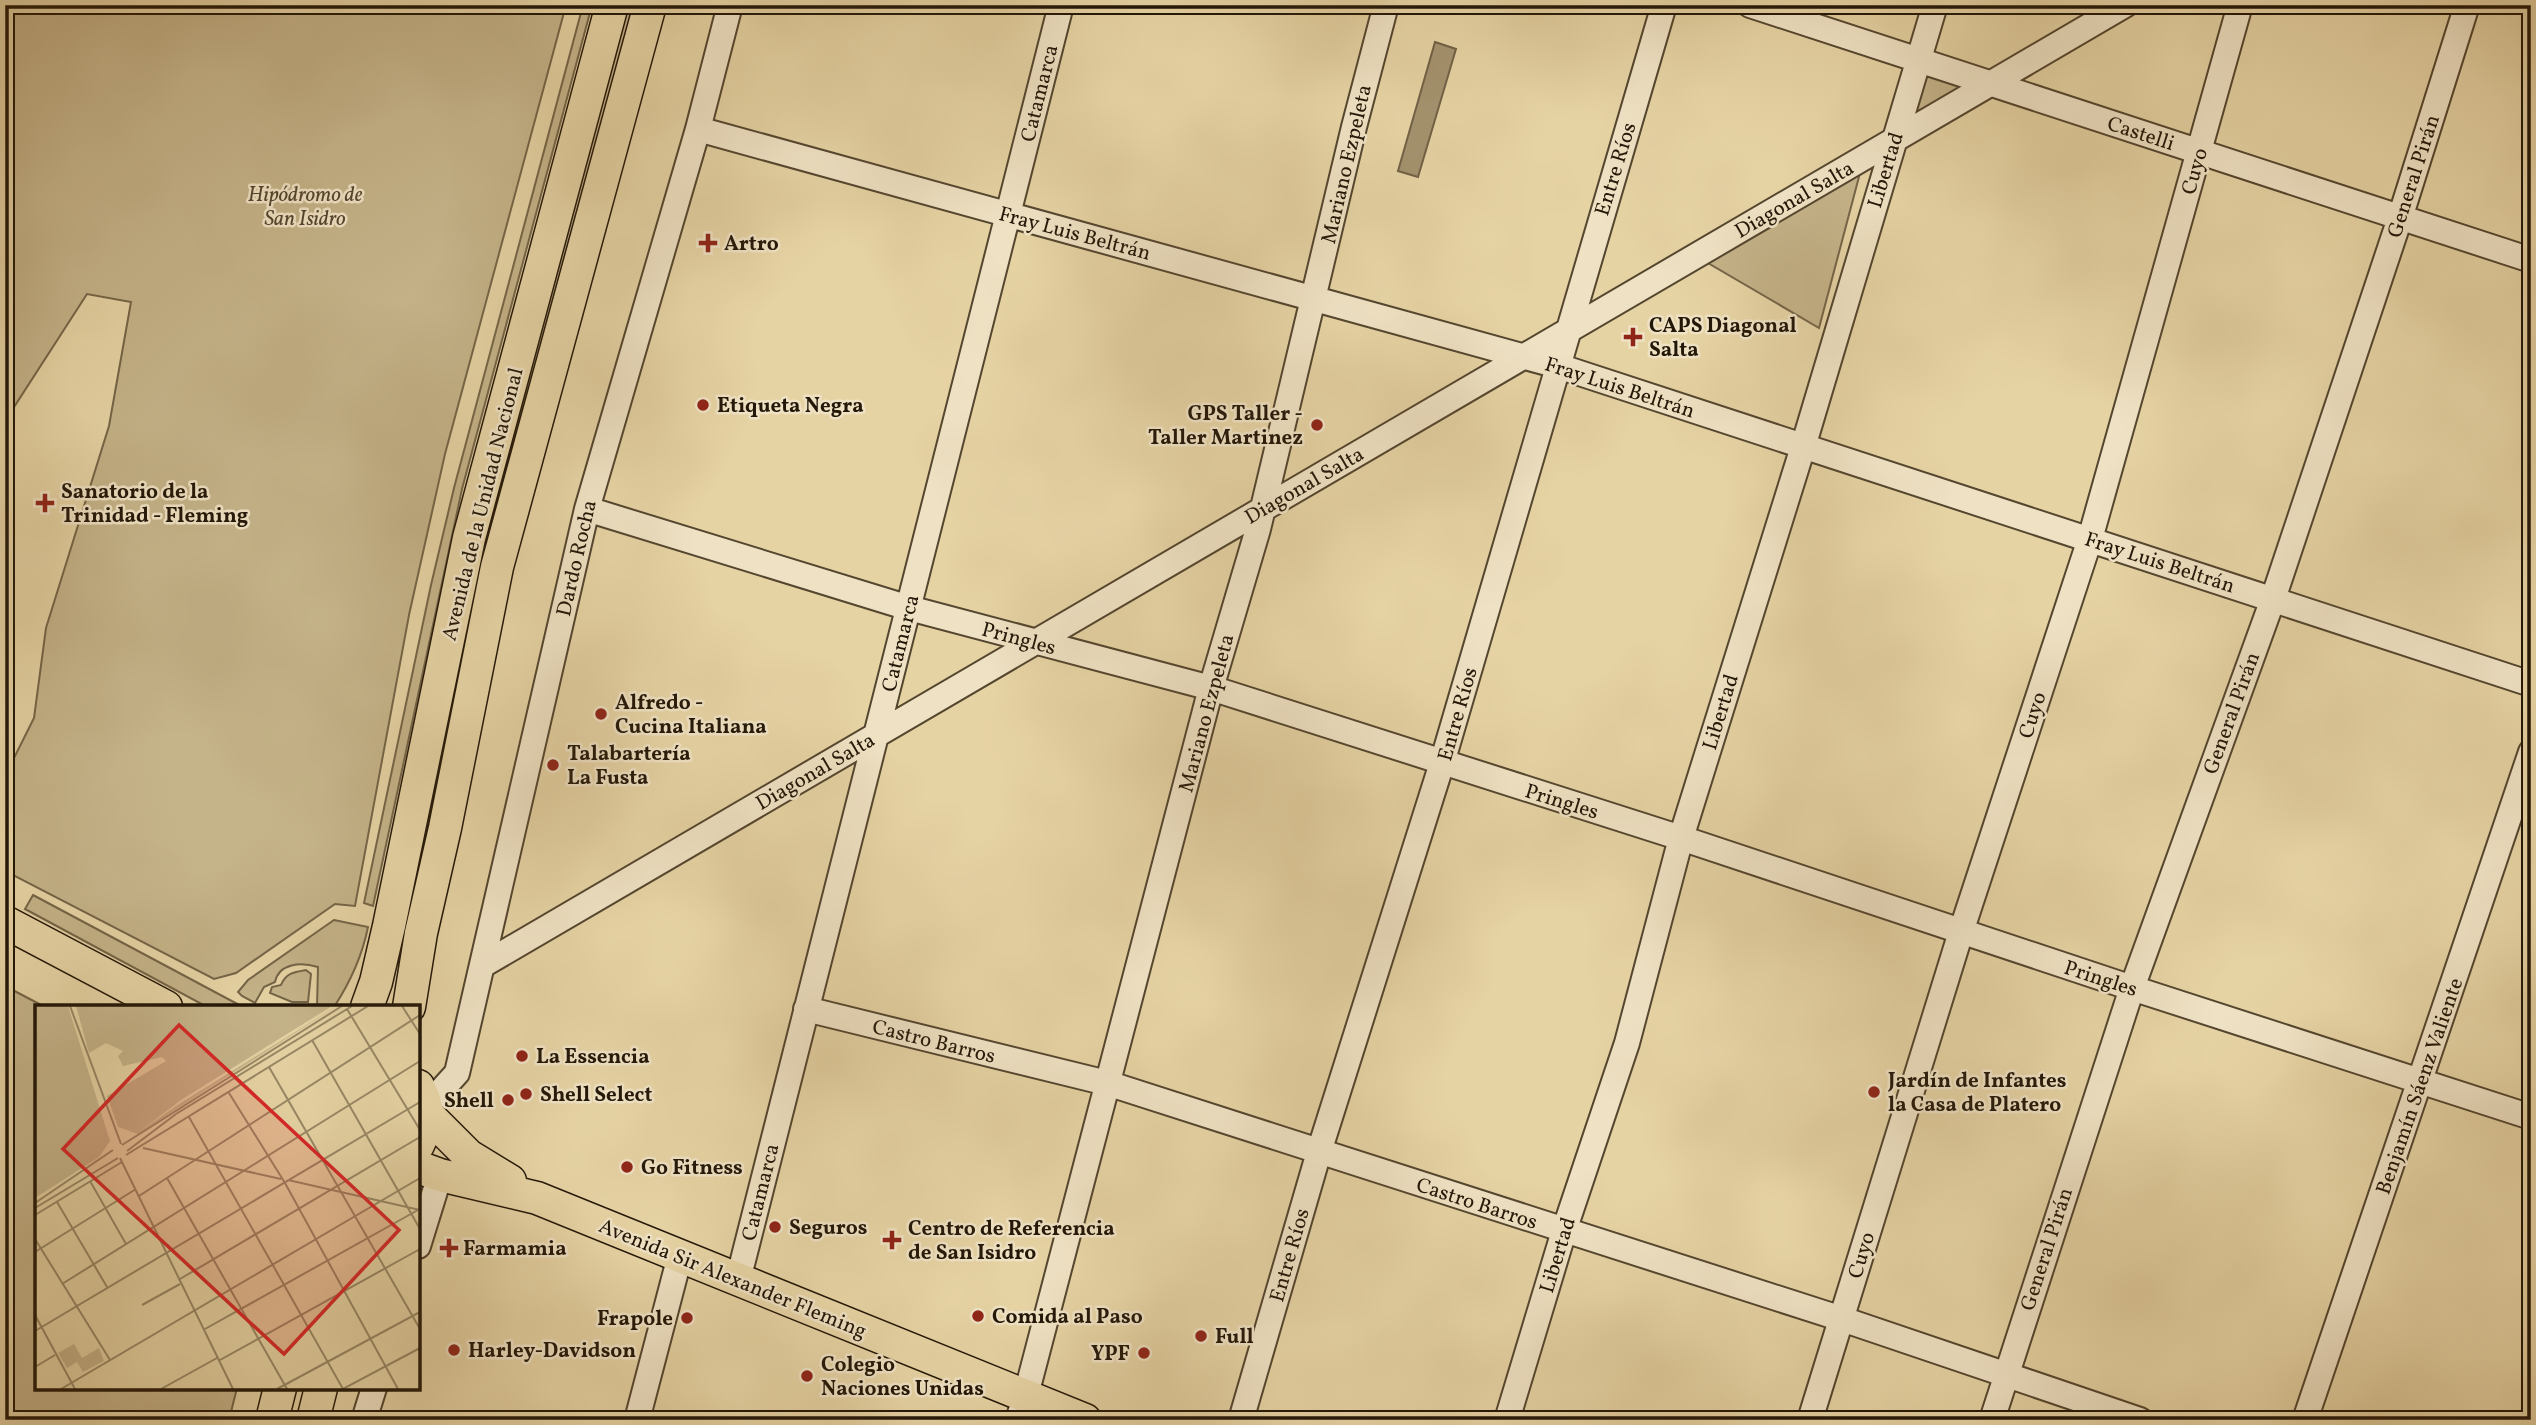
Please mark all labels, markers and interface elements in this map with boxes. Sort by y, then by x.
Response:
street label: Catamarca [1014,42,1067,145]
street label: Mariano Ezpeleta [1315,82,1380,247]
street label: Castelli [2103,110,2178,159]
street label: General Pirán [2381,111,2448,242]
street label: Entre Ríos [1588,119,1644,220]
street label: Libertad [1861,129,1912,212]
street label: Cuyo [2175,145,2216,198]
street label: Diagonal Salta [1730,154,1860,246]
park label: Hipódromo de San Isidro [248,181,363,234]
street label: Fray Luis Beltrán [995,200,1154,269]
place label: Artro [724,230,779,259]
marker: Artro [698,233,718,253]
place label: CAPS Diagonal Salta [1649,312,1797,365]
marker: CAPS Diagonal Salta [1623,327,1643,347]
street label: Fray Luis Beltrán [1541,350,1698,426]
street label: Avenida de la Unidad Nacional [435,365,531,644]
place label: Etiqueta Negra [717,392,864,421]
marker: Etiqueta Negra [695,397,711,413]
place label: GPS Taller - Taller Martinez [1148,400,1303,453]
marker: GPS Taller - Taller Martinez [1309,417,1325,433]
street label: Diagonal Salta [1240,440,1370,532]
place label: Sanatorio de la Trinidad - Fleming [61,478,248,531]
marker: Sanatorio de la Trinidad - Fleming [35,493,55,513]
street label: Dardo Rocha [550,497,605,619]
street label: Fray Luis Beltrán [2081,525,2238,601]
street label: Catamarca [875,592,928,695]
street label: Pringles [978,616,1059,663]
street label: Mariano Ezpeleta [1172,631,1243,796]
street label: General Pirán [2197,648,2268,779]
street label: Entre Ríos [1431,664,1486,765]
street label: Libertad [1696,671,1747,754]
place label: Alfredo - Cucina Italiana [615,689,767,742]
street label: Cuyo [2012,689,2055,742]
marker: Alfredo - Cucina Italiana [593,706,609,722]
street label: Diagonal Salta [751,726,881,818]
place label: Talabartería La Fusta [567,740,691,793]
marker: Talabartería La Fusta [545,757,561,773]
street label: Pringles [1521,777,1602,827]
street label: Pringles [2060,954,2141,1005]
street label: Benjamín Sáenz Valiente [2370,974,2471,1199]
inset map [35,1005,420,1390]
street label: Castro Barros [869,1013,998,1072]
place label: La Essencia [536,1043,650,1072]
marker: La Essencia [514,1048,530,1064]
place label: Jardín de Infantes la Casa de Platero [1887,1067,2067,1120]
place label: Shell Select [540,1081,652,1110]
marker: Jardín de Infantes la Casa de Platero [1866,1084,1882,1100]
marker: Shell Select [518,1086,534,1102]
place label: Shell [444,1087,494,1116]
marker: Shell [500,1092,516,1108]
street label: Catamarca [735,1141,788,1244]
place label: Go Fitness [641,1154,743,1183]
marker: Go Fitness [619,1159,635,1175]
street label: Castro Barros [1412,1171,1541,1238]
street label: General Pirán [2014,1184,2081,1315]
street label: Entre Ríos [1263,1205,1318,1306]
street label: Avenida Sir Alexander Fleming [594,1212,871,1347]
place label: Seguros [789,1214,867,1243]
street label: Libertad [1533,1214,1584,1297]
place label: Centro de Referencia de San Isidro [908,1215,1115,1268]
marker: Seguros [767,1219,783,1235]
street label: Cuyo [1842,1229,1883,1282]
marker: Centro de Referencia de San Isidro [882,1230,902,1250]
place label: Farmamia [463,1235,567,1264]
marker: Farmamia [441,1240,457,1256]
place label: Comida al Paso [992,1303,1143,1332]
place label: Frapole [597,1305,673,1334]
marker: Comida al Paso [970,1308,986,1324]
marker: Frapole [679,1310,695,1326]
place label: Full [1215,1323,1254,1352]
marker: Full [1193,1328,1209,1344]
place label: Harley-Davidson [468,1337,636,1366]
place label: YPF [1091,1340,1130,1369]
marker: Harley-Davidson [446,1342,462,1358]
marker: YPF [1136,1345,1152,1361]
place label: Colegio Naciones Unidas [821,1351,984,1404]
marker: Colegio Naciones Unidas [799,1368,815,1384]

